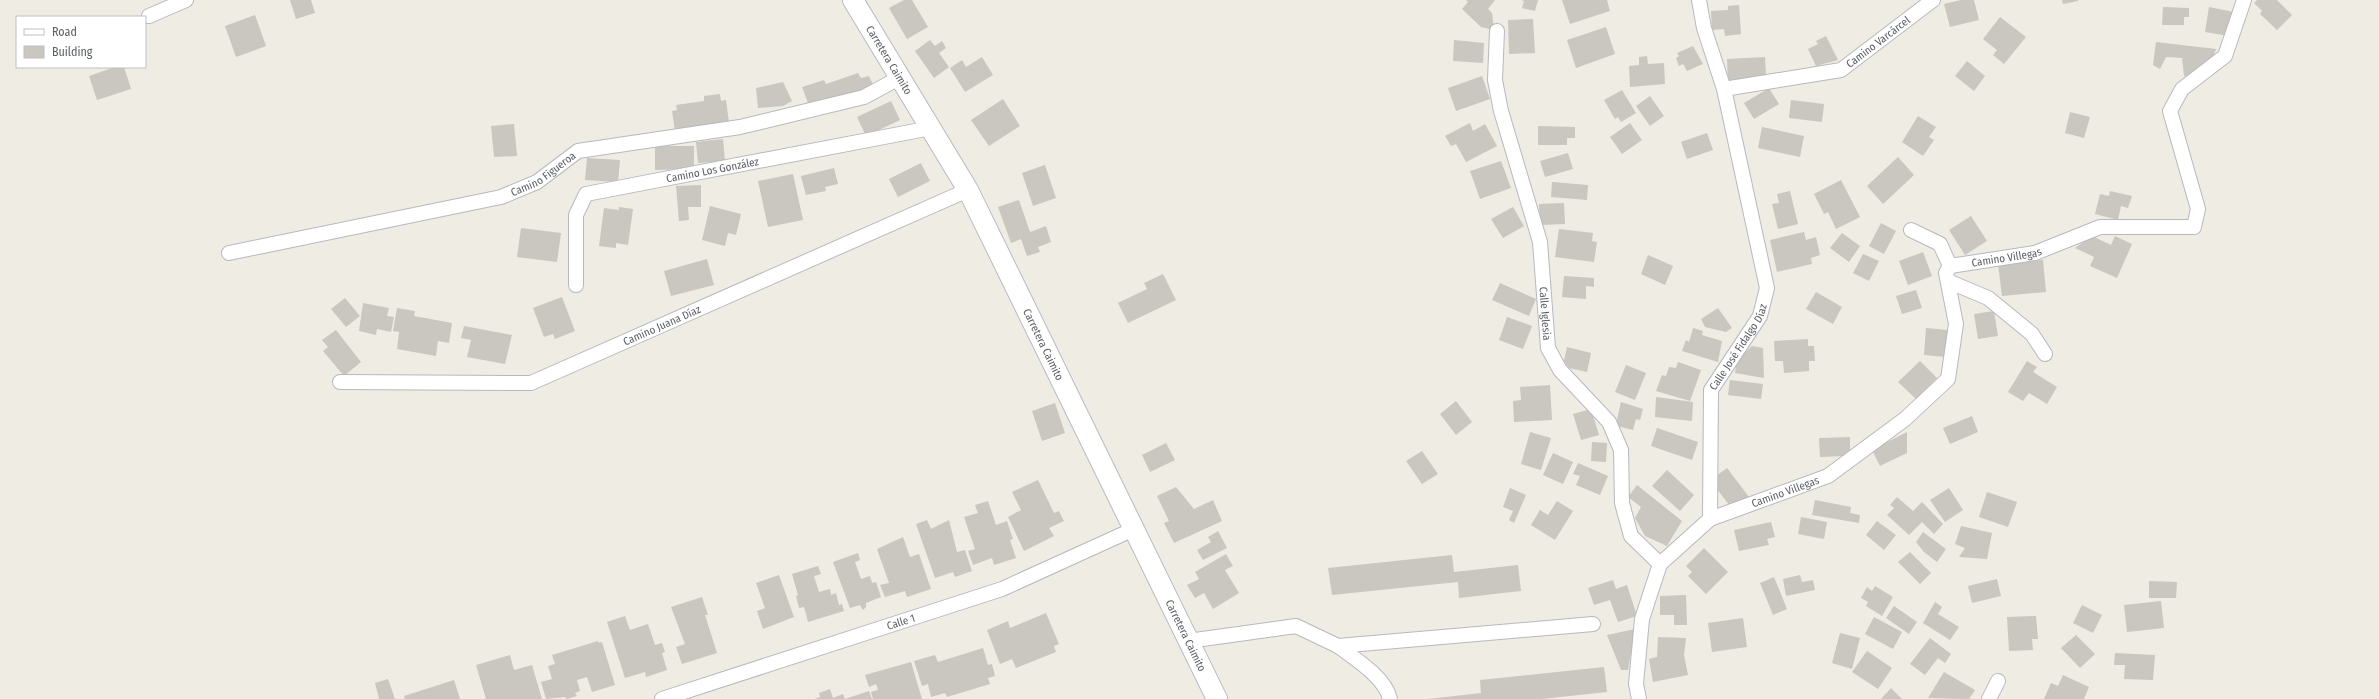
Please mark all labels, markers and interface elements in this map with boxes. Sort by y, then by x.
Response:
street label: Camino Varcárcel [1844,14,1913,71]
legend [16,16,146,68]
street label: Carretera Caimito [863,23,915,97]
text: Road [52,25,77,39]
text: Building [52,45,93,59]
street label: Camino Figueroa [509,149,578,199]
street label: Camino Los González [665,155,761,186]
street label: Camino Villegas [1971,245,2044,270]
street label: Calle Iglesia [1536,286,1553,341]
street label: Calle José Fidalgo Díaz [1707,302,1770,393]
street label: Camino Juana Díaz [621,303,703,348]
street label: Carretera Caimito [1020,307,1066,383]
street label: Camino Villegas [1750,474,1821,510]
street label: Carretera Caimito [1162,598,1209,674]
street label: Calle 1 [885,612,917,633]

